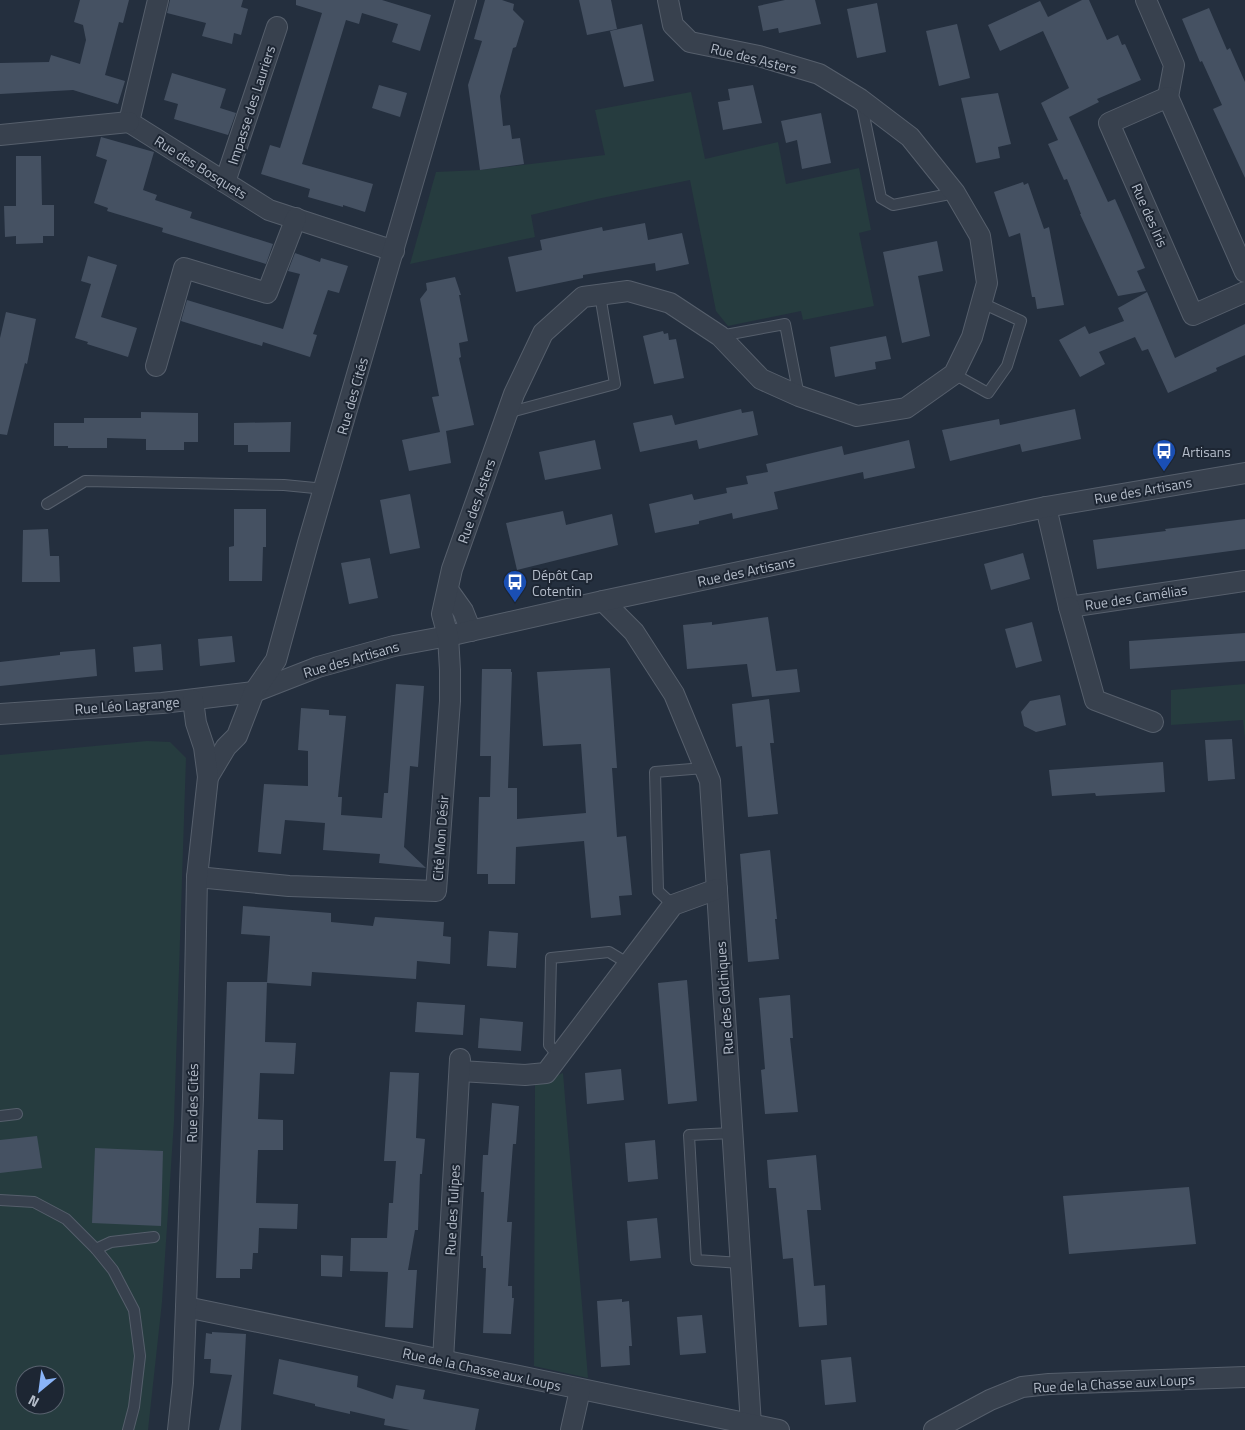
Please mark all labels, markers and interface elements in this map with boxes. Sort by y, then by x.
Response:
street label: Rue des Asters [709,37,799,79]
street label: Impasse des Lauriers [222,43,280,167]
street label: Rue des Bosquets [150,130,252,204]
street label: Rue des Iris [1127,180,1173,250]
street label: Rue des Cités [331,355,373,437]
bus stop icon: Artisans [1151,438,1177,472]
place label: Artisans [1182,441,1231,462]
street label: Rue des Asters [452,456,500,546]
street label: Rue des Artisans [1092,471,1194,509]
street label: Rue des Artisans [695,550,797,592]
place label: Dépôt Cap Cotentin [532,564,593,601]
bus stop icon: Dépôt Cap Cotentin [502,569,528,603]
street label: Rue des Camélias [1083,579,1189,615]
street label: Rue des Artisans [301,635,401,683]
street label: Rue Léo Lagrange [74,691,180,719]
street label: Cité Mon Désir [427,794,453,882]
street label: Rue des Colchiques [710,941,738,1055]
street label: Rue des Cités [181,1063,203,1143]
street label: Rue des Tulipes [439,1164,465,1256]
street label: Rue de la Chasse aux Loups [401,1342,563,1396]
north arrow [15,1365,65,1415]
street label: Rue de la Chasse aux Loups [1033,1368,1195,1398]
text: N [24,1390,43,1413]

